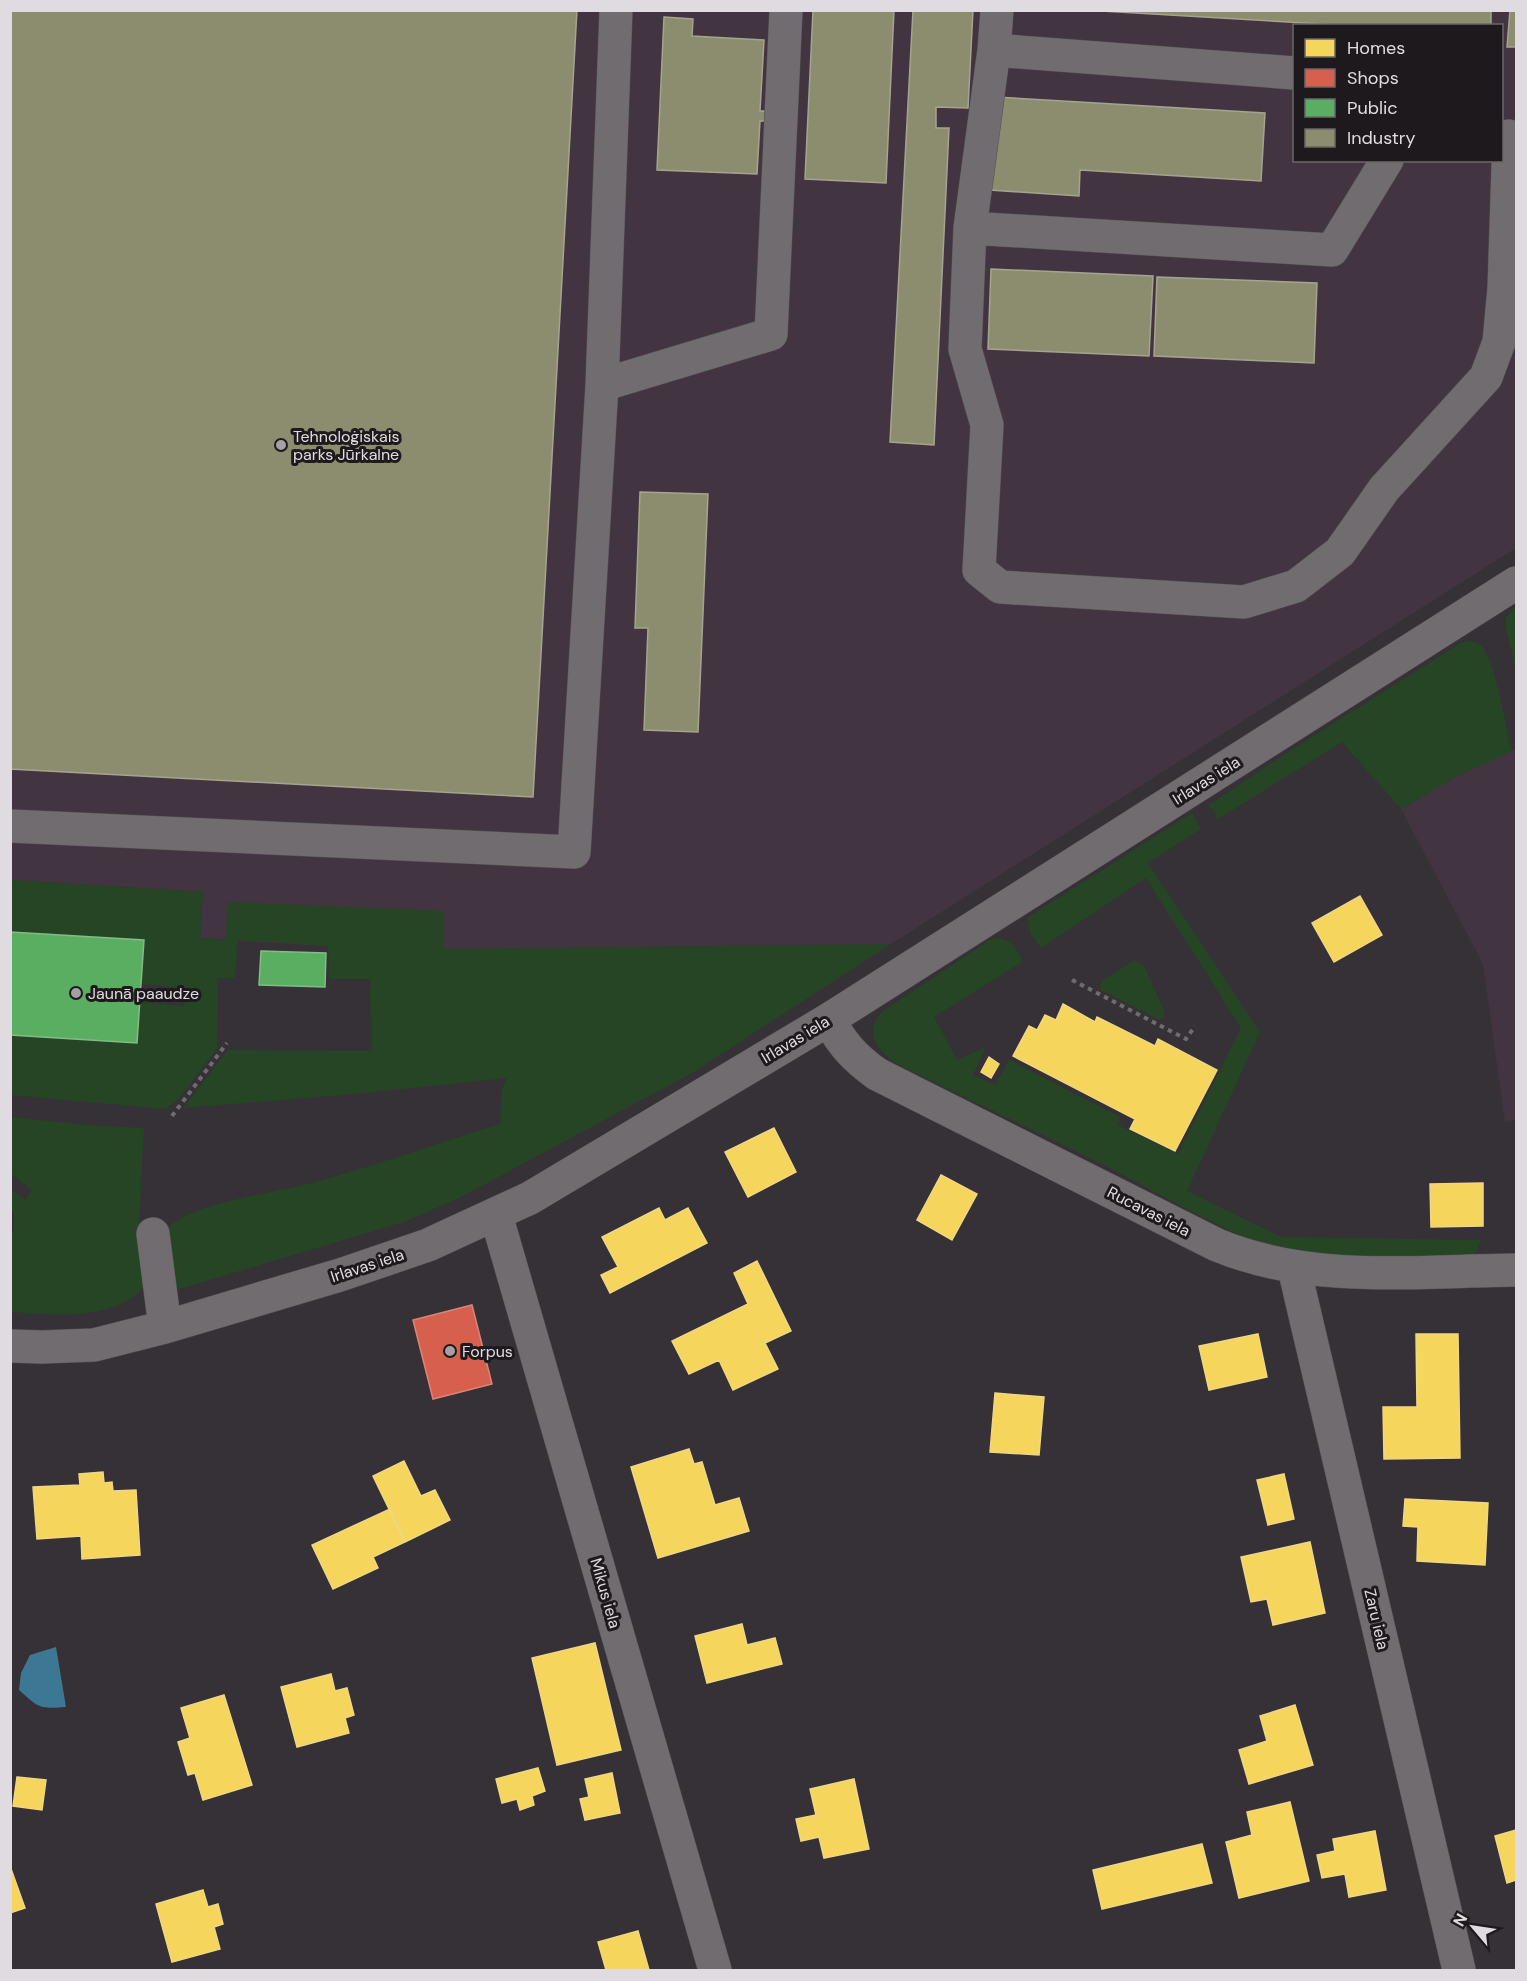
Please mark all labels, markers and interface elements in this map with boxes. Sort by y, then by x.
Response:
legend [1293,24,1503,162]
text: Homes [1347,36,1405,60]
text: Shops [1347,66,1399,90]
text: Public [1347,96,1398,120]
text: Industry [1347,126,1416,150]
place label: Tehnoloģiskais parks Jūrkalne [293,426,400,465]
marker: Tehnoloģiskais parks Jūrkalne [274,438,288,452]
street label: Irlavas iela [1169,751,1244,809]
place label: Jaunā paaudze [88,983,199,1004]
marker: Jaunā paaudze [69,986,83,1000]
street label: Irlavas iela [757,1011,833,1068]
street label: Rucavas iela [1104,1182,1194,1241]
street label: Irlavas iela [328,1244,406,1287]
place label: Forpus [462,1341,513,1362]
marker: Forpus [443,1344,457,1358]
street label: Mikus iela [585,1556,626,1631]
street label: Zaru iela [1359,1587,1394,1652]
north arrow [1443,1897,1503,1957]
text: N [1448,1910,1472,1930]

